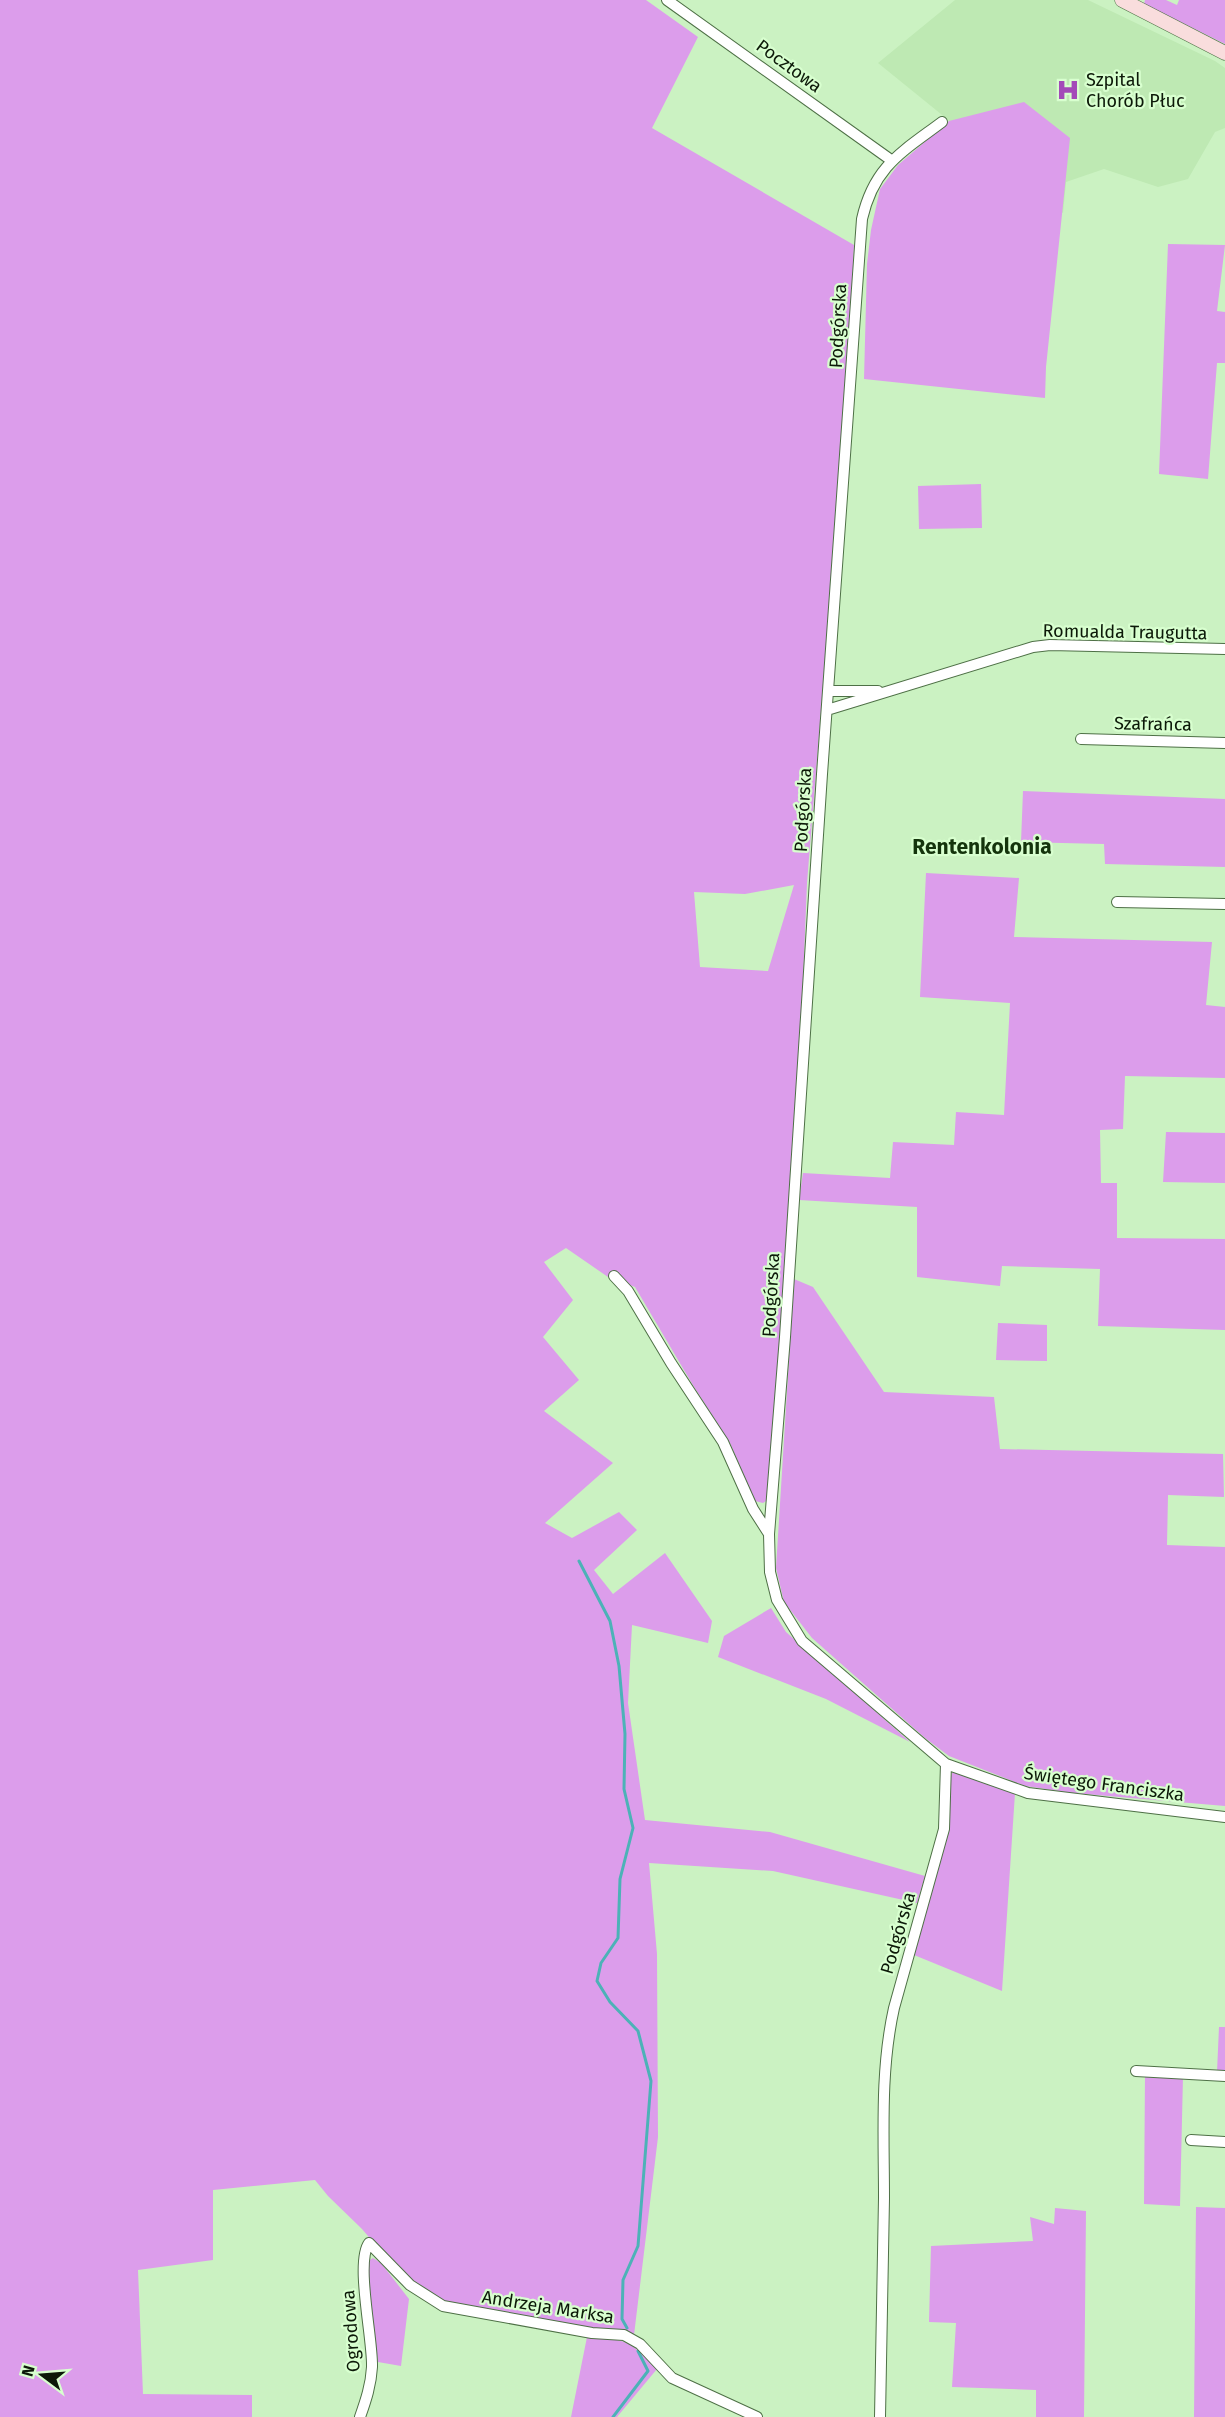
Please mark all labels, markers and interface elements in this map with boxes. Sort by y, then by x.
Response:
street label: Pocztowa [752,35,826,97]
place label: Szpital Chorób Płuc [1086,69,1185,112]
hospital icon: Szpital Chorób Płuc [1055,77,1081,103]
street label: Podgórska [825,283,851,369]
street label: Romualda Traugutta [1042,620,1208,644]
street label: Szafrańca [1114,712,1192,736]
street label: Podgórska [790,767,816,853]
district label: Rentenkolonia [912,834,1052,860]
street label: Podgórska [758,1252,784,1338]
street label: Świętego Franciszka [1022,1762,1186,1806]
street label: Podgórska [876,1889,920,1977]
street label: Andrzeja Marksa [480,2286,616,2328]
street label: Ogrodowa [337,2289,365,2373]
north arrow [12,2345,72,2405]
text: N [17,2363,39,2379]

